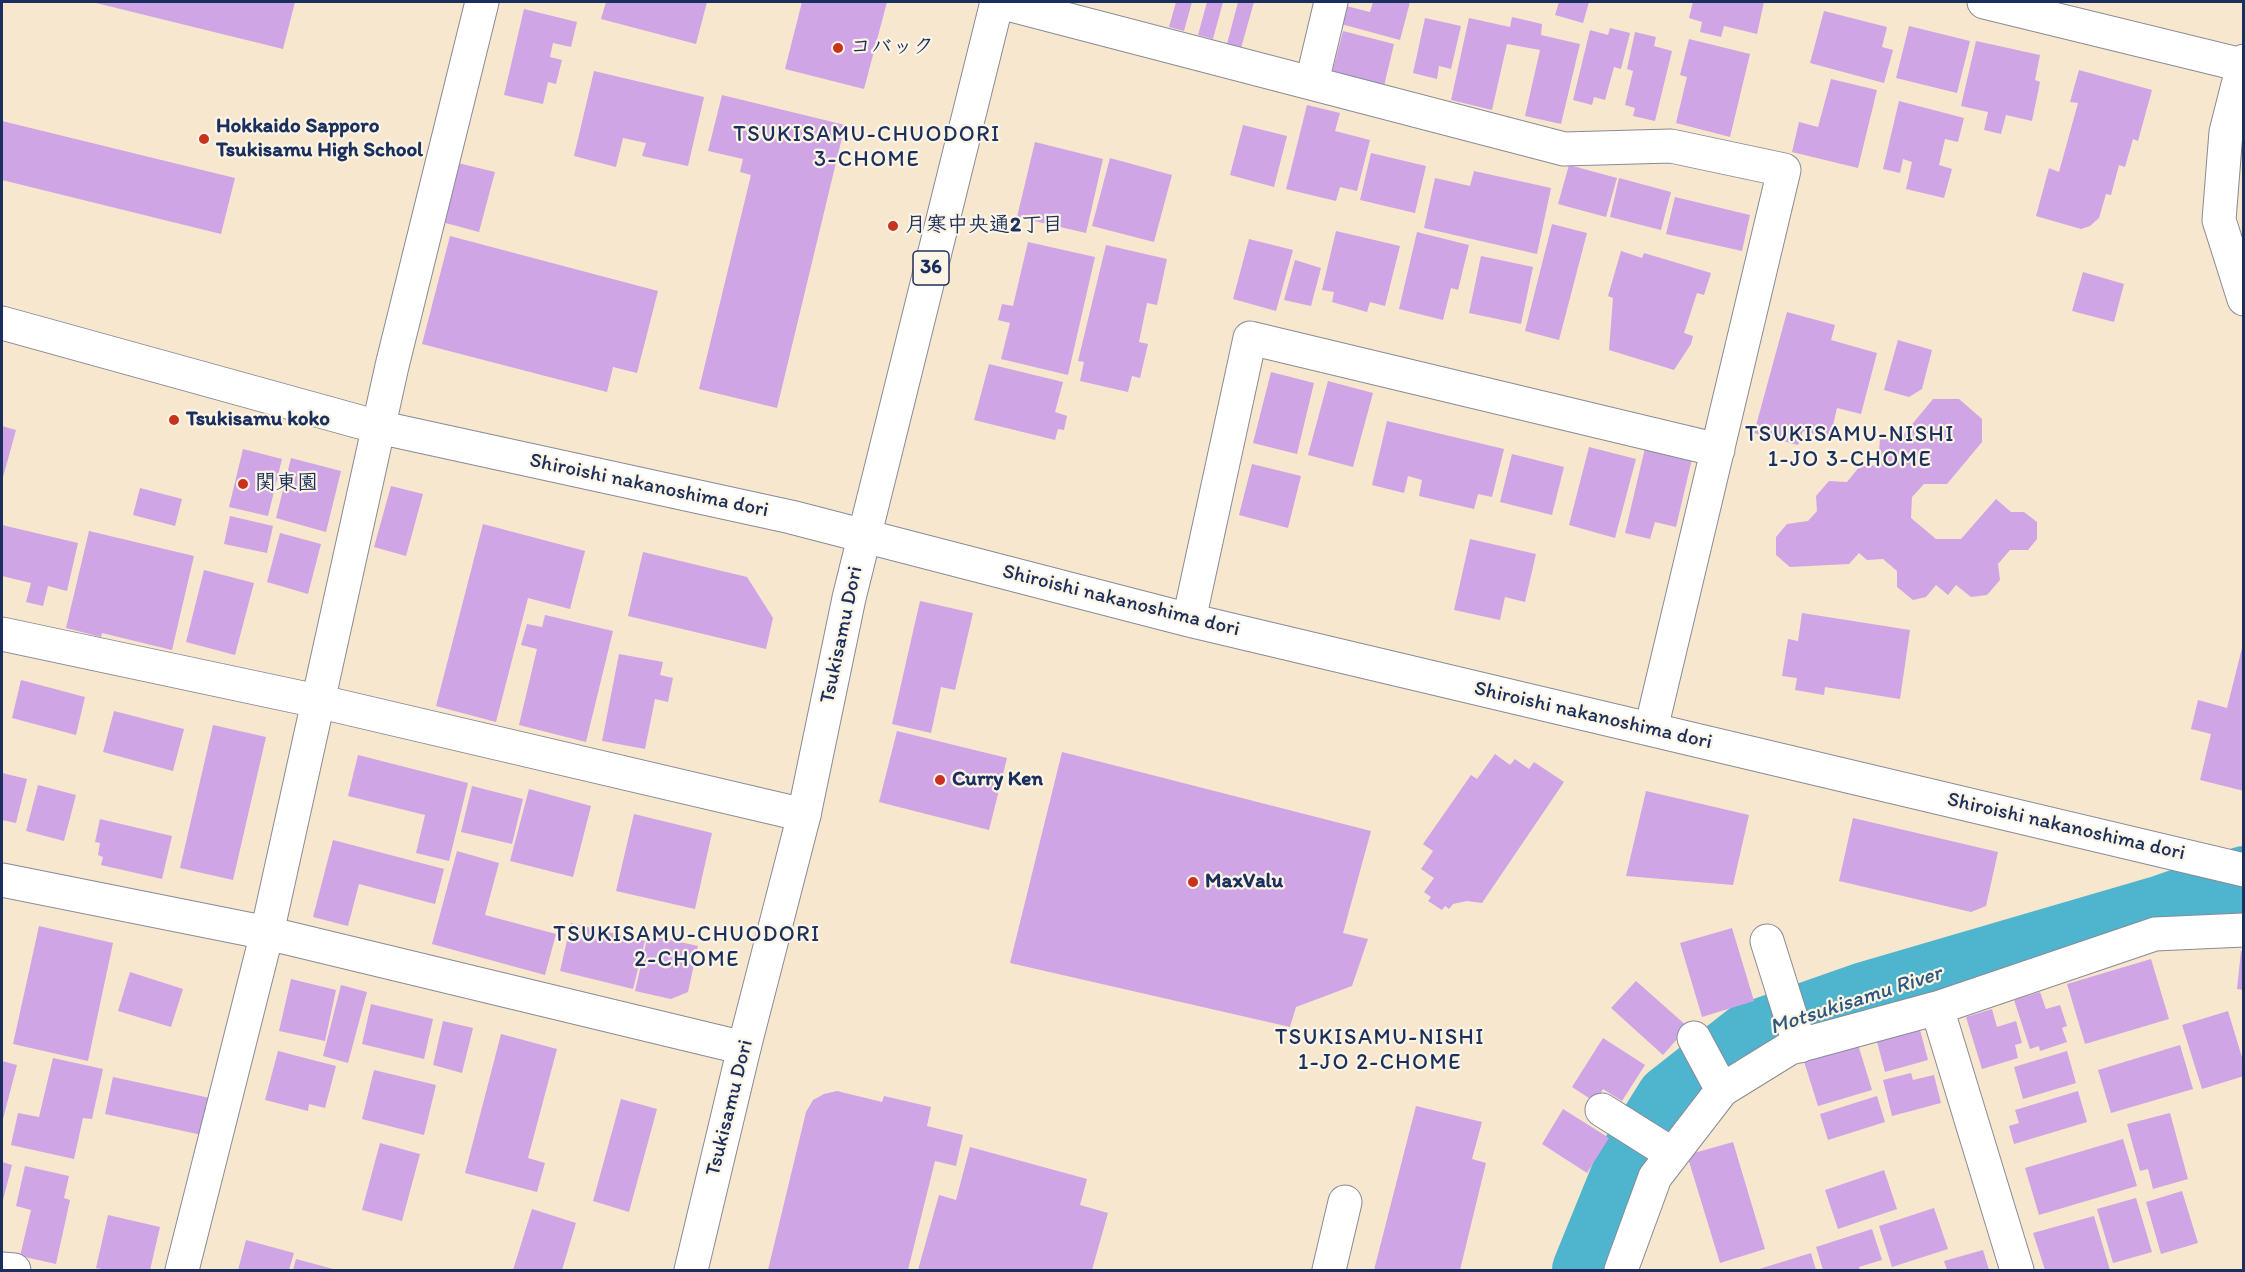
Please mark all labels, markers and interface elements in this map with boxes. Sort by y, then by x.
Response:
place label: コバック [850,35,934,61]
marker: コバック [831,41,845,55]
place label: Hokkaido Sapporo Tsukisamu High School [216,114,423,164]
district label: TSUKISAMU-CHUODORI 3-CHOME [736,122,998,174]
marker: Hokkaido Sapporo Tsukisamu High School [197,132,211,146]
place label: 月寒中央通2丁目 [905,213,1063,239]
marker: 月寒中央通2丁目 [886,219,900,233]
road number: 36 [913,251,949,285]
place label: Tsukisamu koko [186,407,330,433]
marker: Tsukisamu koko [167,413,181,427]
district label: TSUKISAMU-NISHI 1-JO 3-CHOME [1747,422,1953,474]
street label: Shiroishi nakanoshima dori [527,448,771,524]
place label: 関東園 [255,471,318,497]
marker: 関東園 [236,477,250,491]
street label: Shiroishi nakanoshima dori [1000,559,1242,643]
street label: Tsukisamu Dori [815,564,869,706]
street label: Shiroishi nakanoshima dori [1472,676,1714,756]
place label: Curry Ken [952,767,1043,793]
marker: Curry Ken [933,773,947,787]
street label: Shiroishi nakanoshima dori [1945,787,2187,867]
place label: MaxValu [1205,869,1283,895]
marker: MaxValu [1186,875,1200,889]
district label: TSUKISAMU-CHUODORI 2-CHOME [556,922,818,974]
water label: Motsukisamu River [1767,961,1945,1041]
district label: TSUKISAMU-NISHI 1-JO 2-CHOME [1277,1025,1483,1076]
street label: Tsukisamu Dori [701,1037,759,1179]

